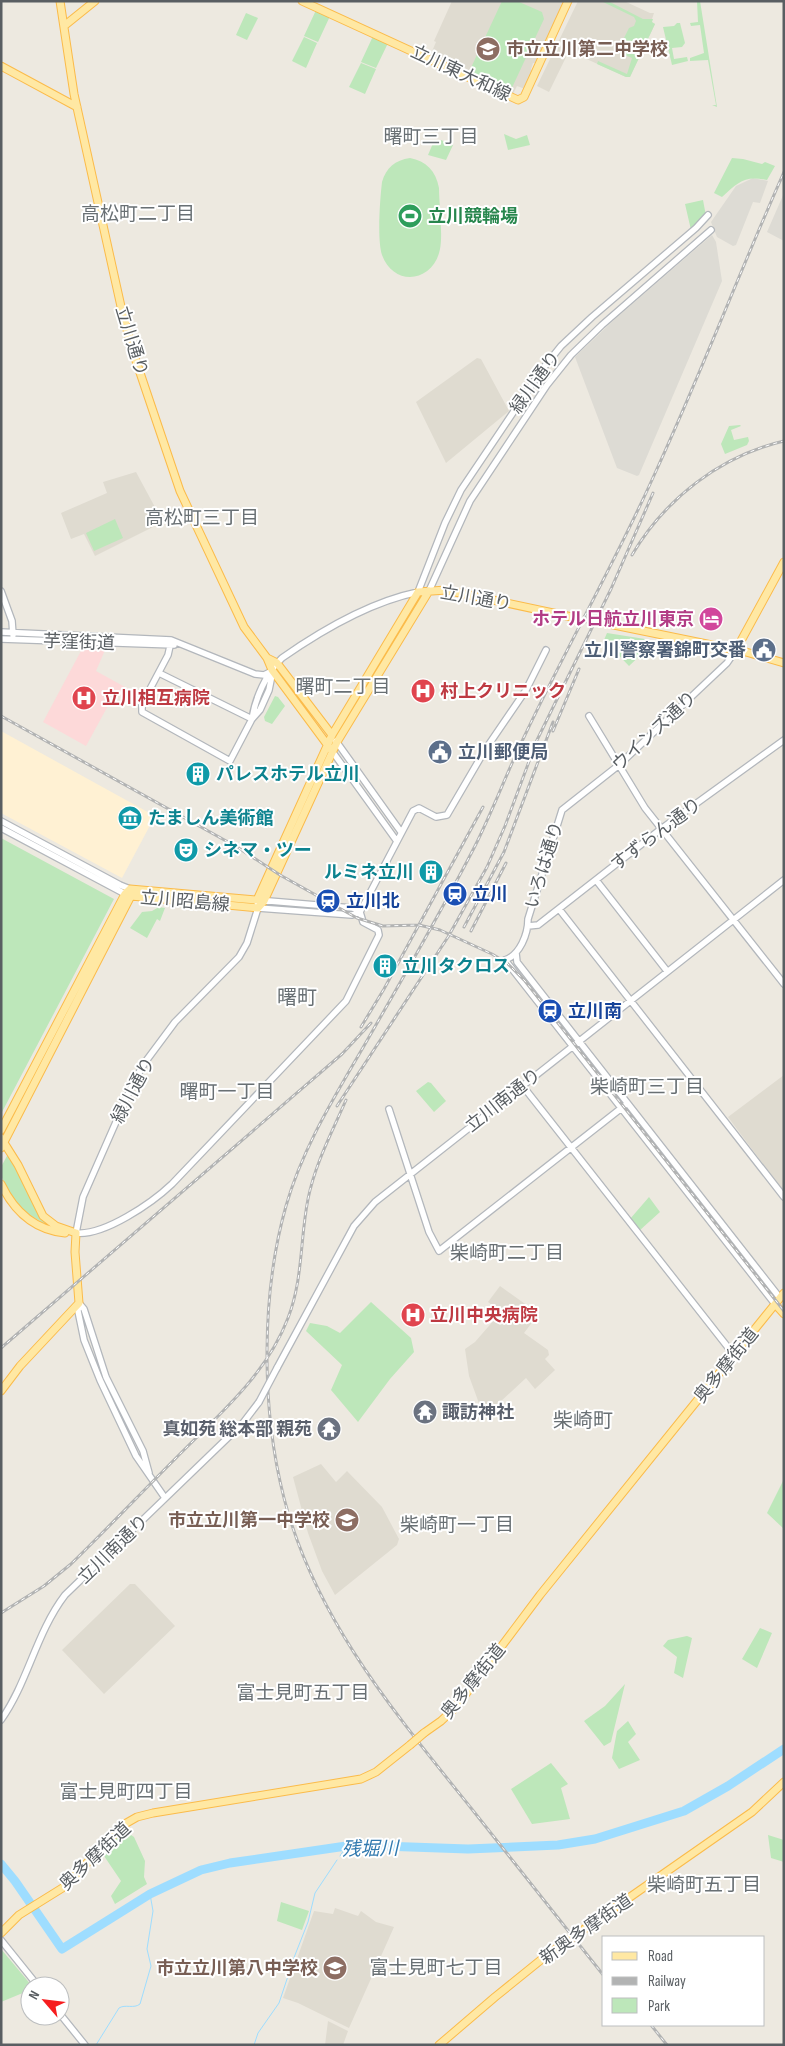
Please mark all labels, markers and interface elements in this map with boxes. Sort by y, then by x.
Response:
school or university icon: 市立立川第二中学校 [475,36,501,62]
place label: 市立立川第二中学校 [506,39,668,60]
street label: 立川東大和線 [407,41,514,106]
district label: 曙町三丁目 [383,126,479,149]
district label: 高松町二丁目 [81,203,195,226]
sports icon: 立川競輪場 [397,203,423,229]
place label: 立川競輪場 [428,206,518,227]
street label: 立川通り [111,304,152,379]
street label: 緑川通り [506,347,565,418]
district label: 高松町三丁目 [145,507,259,530]
street label: 立川通り [439,582,513,615]
hotel icon: ホテル日航立川東京 [698,606,724,632]
place label: ホテル日航立川東京 [532,609,694,630]
street label: 芋窪街道 [43,631,115,654]
public building icon: 立川警察署錦町交番 [751,637,777,663]
place label: 立川警察署錦町交番 [584,640,746,661]
district label: 曙町二丁目 [295,676,391,699]
hospital icon: 村上クリニック [410,678,436,704]
place label: 村上クリニック [440,681,566,702]
hospital icon: 立川相互病院 [71,685,97,711]
street label: ウインズ通り [608,687,701,776]
place label: 立川相互病院 [102,688,210,709]
public building icon: 立川郵便局 [427,739,453,765]
place label: 立川郵便局 [458,742,548,763]
building icon: パレスホテル立川 [185,761,211,787]
place label: パレスホテル立川 [216,764,360,785]
street label: すずらん通り [607,794,706,875]
museum icon: たましん美術館 [117,805,143,831]
place label: たましん美術館 [148,808,273,829]
street label: いろは通り [521,819,568,911]
theatre icon: シネマ・ツー [173,837,199,863]
place label: シネマ・ツー [204,840,312,861]
building icon: ルミネ立川 [418,859,444,885]
place label: ルミネ立川 [324,862,414,883]
station icon: 立川 [442,881,468,907]
place label: 立川 [472,884,508,905]
street label: 立川昭島線 [139,887,231,916]
station icon: 立川北 [315,888,341,914]
place label: 立川北 [346,891,400,912]
building icon: 立川タクロス [372,953,398,979]
place label: 立川タクロス [402,956,510,977]
district label: 曙町 [277,986,317,1010]
station icon: 立川南 [537,998,563,1024]
place label: 立川南 [568,1001,622,1022]
street label: 緑川通り [107,1054,160,1127]
street label: 立川南通り [461,1064,545,1136]
district label: 柴崎町三丁目 [590,1076,704,1099]
district label: 曙町一丁目 [179,1081,275,1104]
district label: 柴崎町二丁目 [450,1242,564,1265]
hospital icon: 立川中央病院 [400,1302,426,1328]
place label: 立川中央病院 [430,1305,538,1326]
street label: 奥多摩街道 [690,1324,763,1407]
temple icon: 諏訪神社 [412,1399,438,1425]
place label: 諏訪神社 [442,1402,514,1423]
district label: 柴崎町 [553,1409,613,1433]
temple icon: 真如苑 総本部 親苑 [316,1416,342,1442]
place label: 真如苑 総本部 親苑 [162,1419,312,1440]
school or university icon: 市立立川第一中学校 [334,1507,360,1533]
place label: 市立立川第一中学校 [168,1510,330,1531]
street label: 立川南通り [74,1511,153,1588]
district label: 柴崎町一丁目 [400,1514,514,1537]
street label: 奥多摩街道 [437,1640,510,1723]
district label: 富士見町五丁目 [236,1682,370,1705]
district label: 富士見町四丁目 [59,1781,193,1804]
street label: 奥多摩街道 [55,1818,135,1895]
water label: 残堀川 [341,1837,401,1861]
district label: 柴崎町五丁目 [647,1874,761,1897]
street label: 新奥多摩街道 [536,1890,637,1969]
legend [602,1936,765,2026]
text: Road [648,1947,673,1966]
school or university icon: 市立立川第八中学校 [322,1955,348,1981]
district label: 富士見町七丁目 [369,1957,503,1980]
place label: 市立立川第八中学校 [156,1958,318,1979]
text: Railway [648,1972,686,1991]
north arrow [20,1976,70,2026]
text: N [25,1988,43,2002]
text: Park [648,1997,670,2016]

